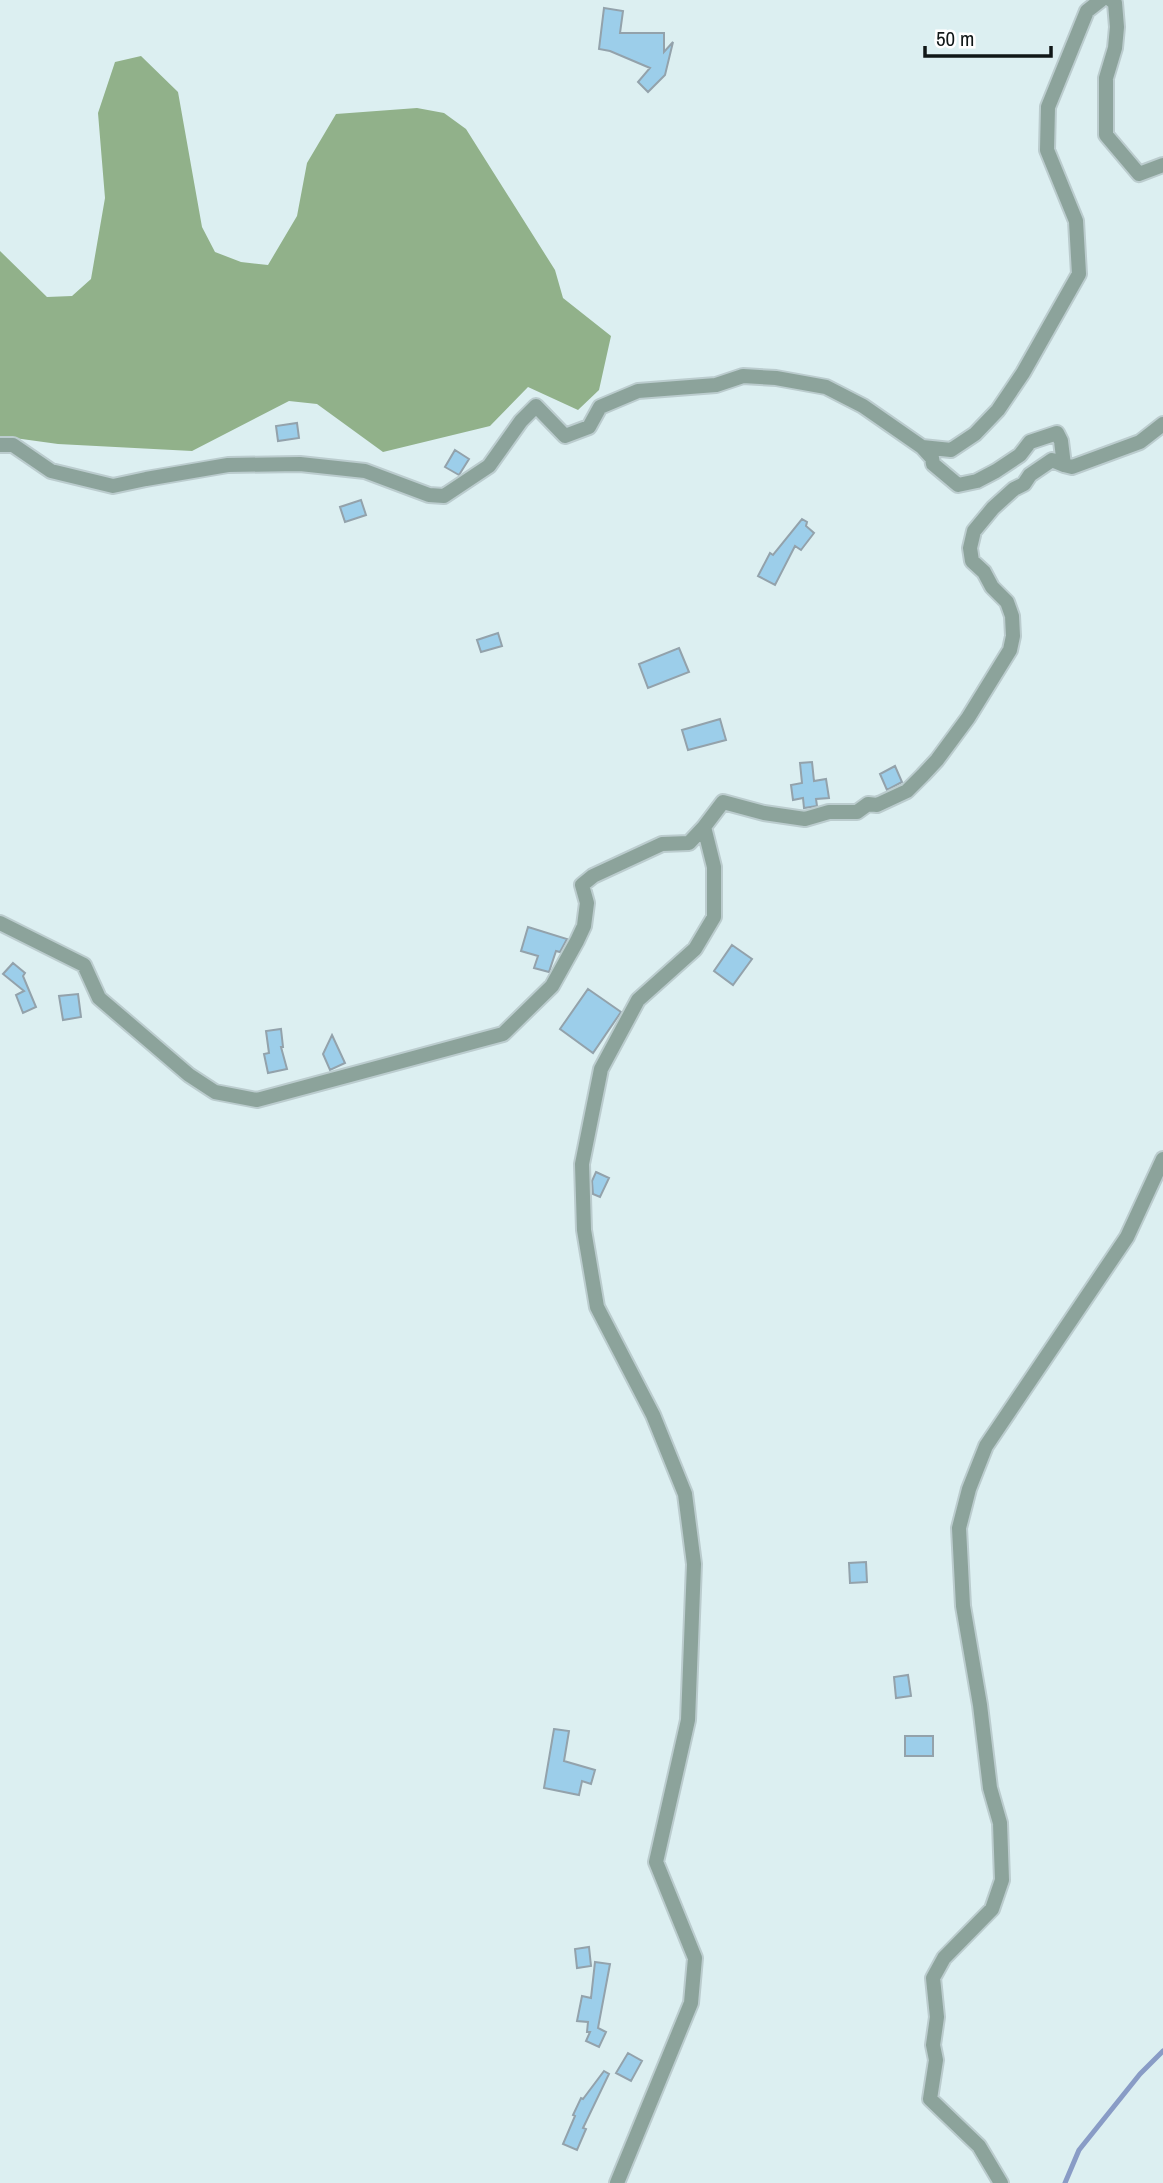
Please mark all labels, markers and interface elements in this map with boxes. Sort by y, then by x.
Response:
scale bar [925,14,1051,58]
text: 50 m [936,24,974,53]

